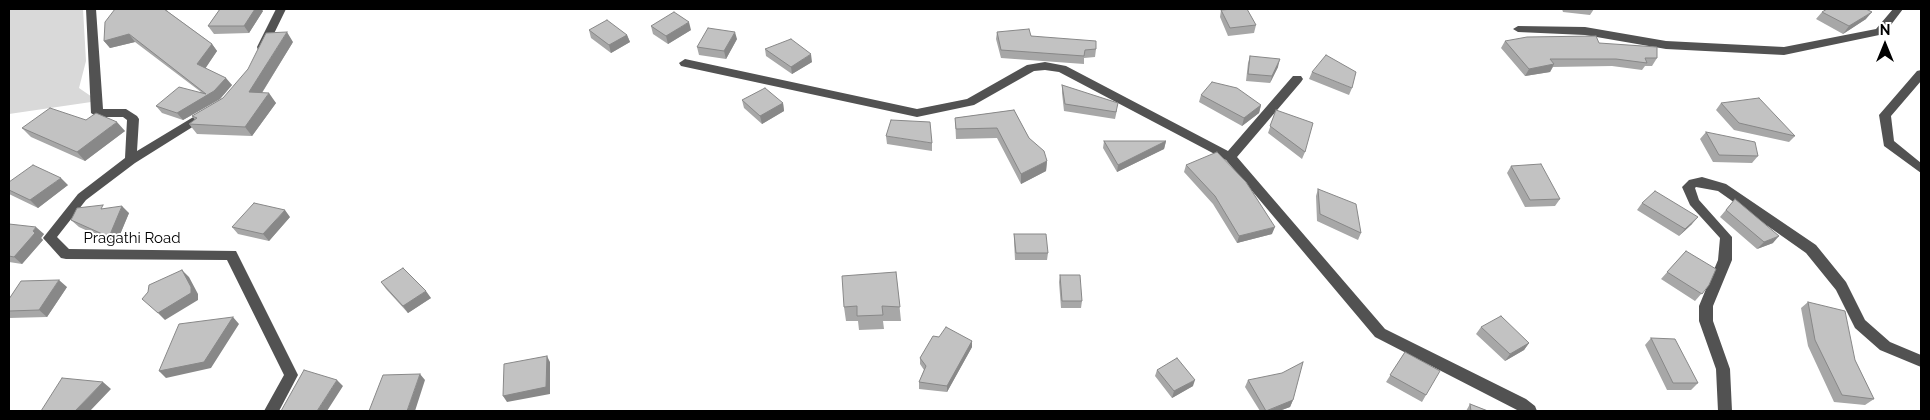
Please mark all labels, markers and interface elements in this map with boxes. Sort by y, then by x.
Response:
north arrow [1860,20,1910,70]
text: N [1880,22,1890,38]
street label: Pragathi Road [84,229,180,247]

